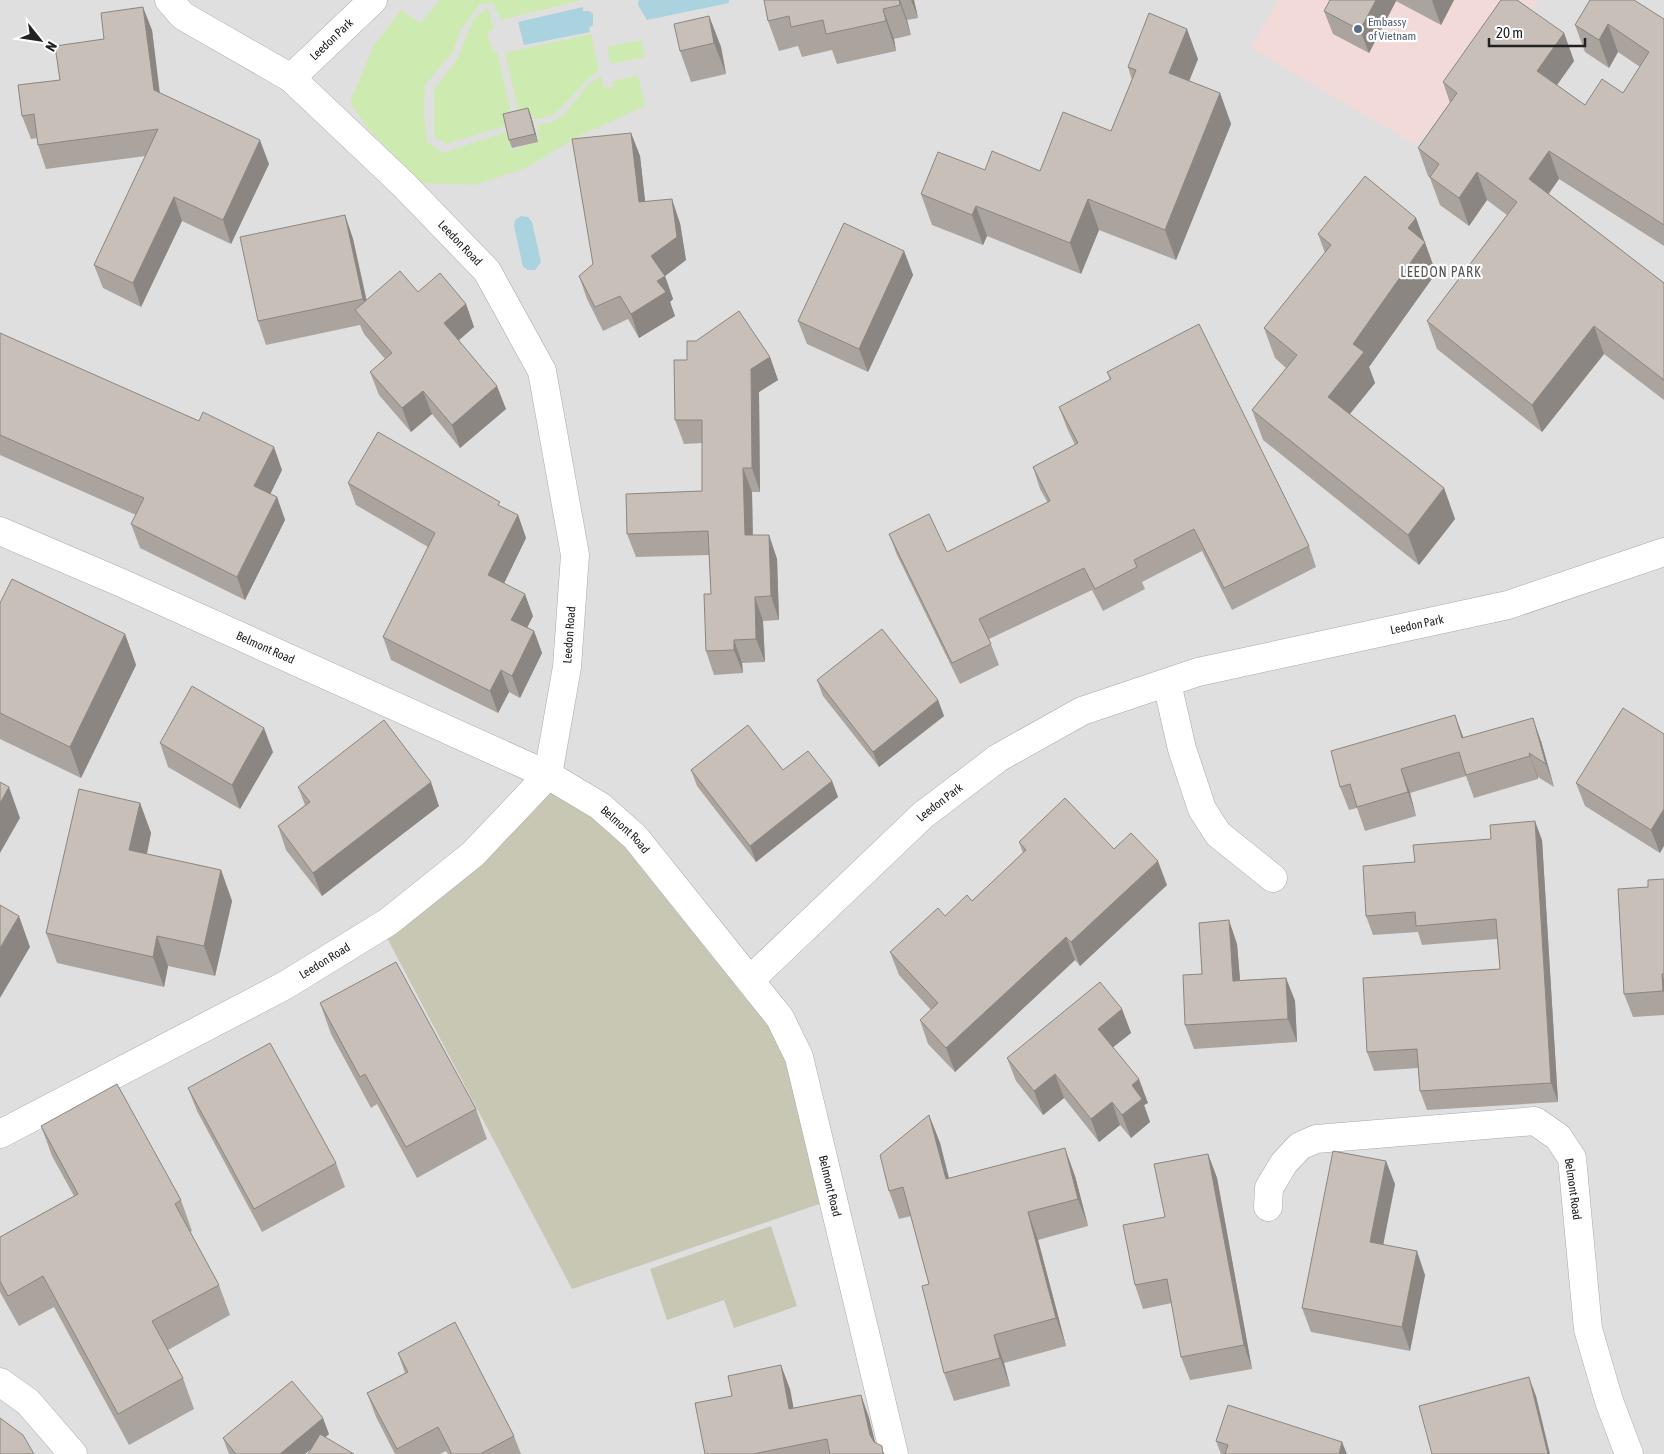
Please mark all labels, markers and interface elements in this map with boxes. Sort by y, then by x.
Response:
north arrow [15,15,65,65]
street label: Leedon Park [307,15,357,63]
place label: Embassy of Vietnam [1368,15,1416,43]
scale bar [1489,15,1585,47]
marker: Embassy of Vietnam [1352,23,1364,35]
text: 20 m [1496,24,1523,41]
text: N [42,39,60,54]
street label: Leedon Road [435,218,485,268]
district label: LEEDON PARK [1400,264,1482,280]
street label: Leedon Road [560,606,578,664]
street label: Leedon Park [1389,612,1446,637]
street label: Belmont Road [234,628,297,667]
street label: Leedon Park [914,780,966,824]
street label: Belmont Road [598,803,652,856]
street label: Leedon Road [297,940,353,982]
street label: Belmont Road [816,1154,844,1218]
street label: Belmont Road [1562,1157,1584,1221]

